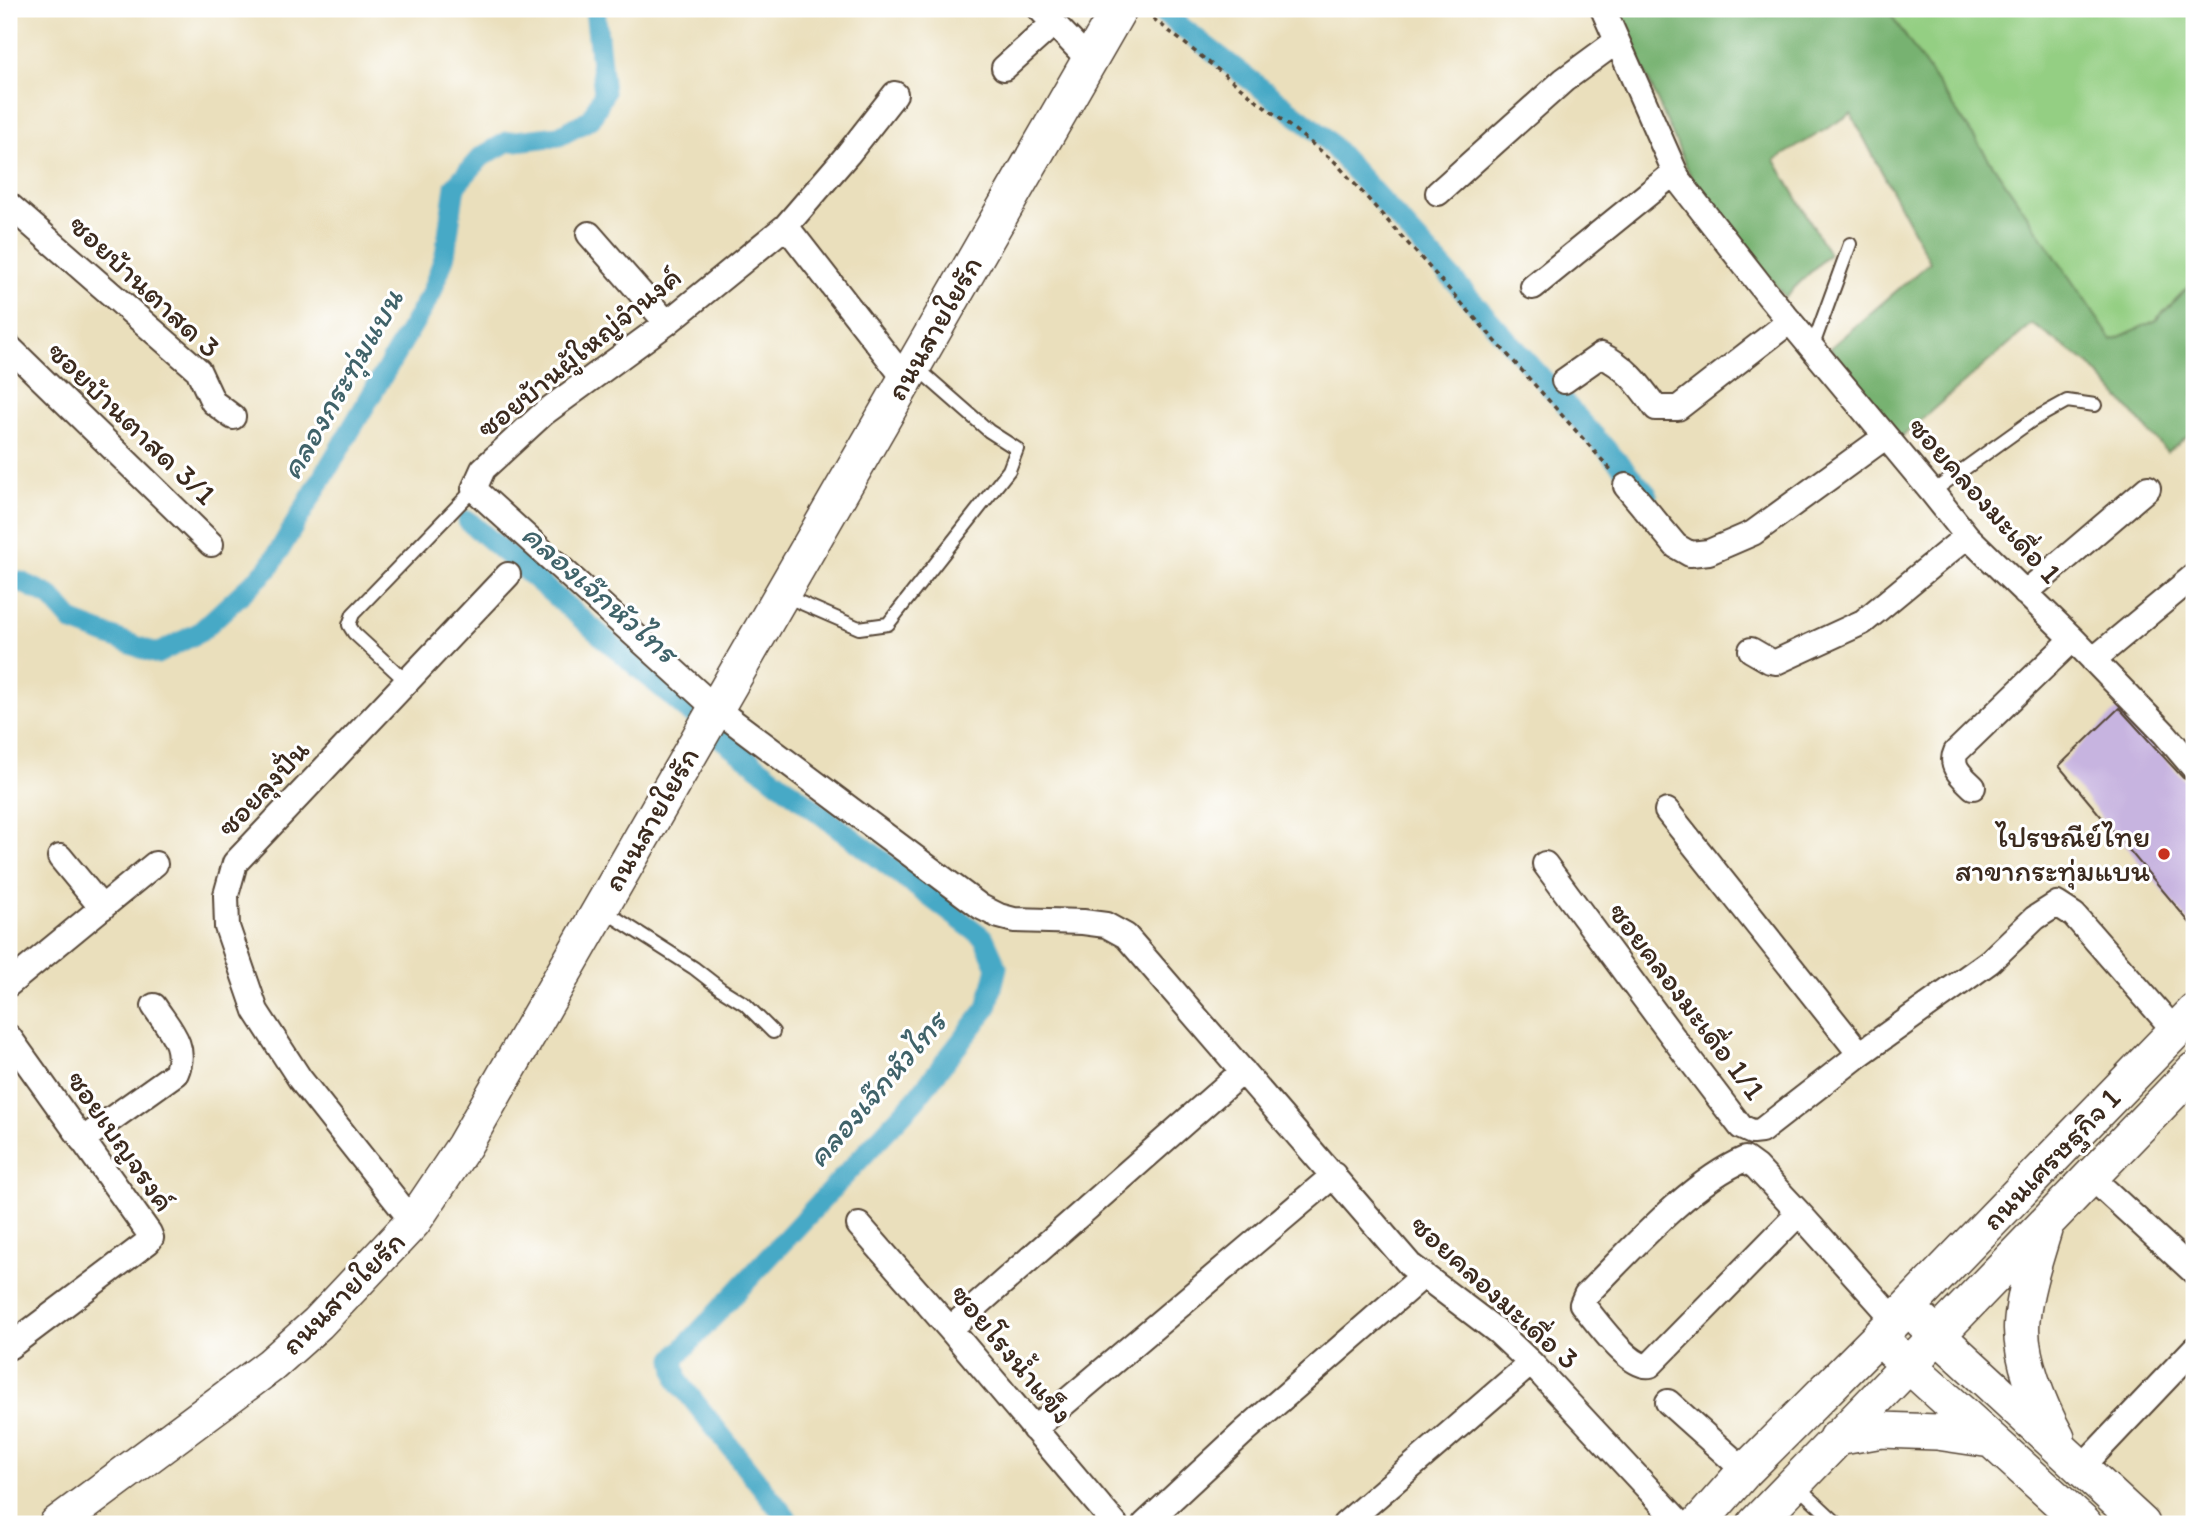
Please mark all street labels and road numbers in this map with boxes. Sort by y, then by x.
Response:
street label: ซอยบ้านตาสด 3 [62,206,229,365]
street label: ถนนสายใยรัก [877,249,990,407]
street label: ซอยบ้านผู้ใหญ่จำนงค์ [469,258,689,446]
street label: ซอยบ้านตาสด 3/1 [40,333,224,513]
street label: ซอยคลองมะเดื่อ 1 [1901,409,2070,591]
street label: ซอยลุงปั่น [209,732,317,844]
street label: ถนนสายใยรัก [594,740,707,898]
street label: ซอยคลองมะเดื่อ 1/1 [1601,894,1774,1107]
street label: ซอยเบญจรงค์ [59,1063,184,1219]
street label: ถนนเศรษฐกิจ 1 [1973,1079,2130,1240]
street label: ซอยคลองมะเดื่อ 3 [1403,1206,1587,1377]
street label: ถนนสายใยรัก [273,1223,413,1363]
street label: ซอยโรงน้ำแข็ง [943,1276,1082,1431]

